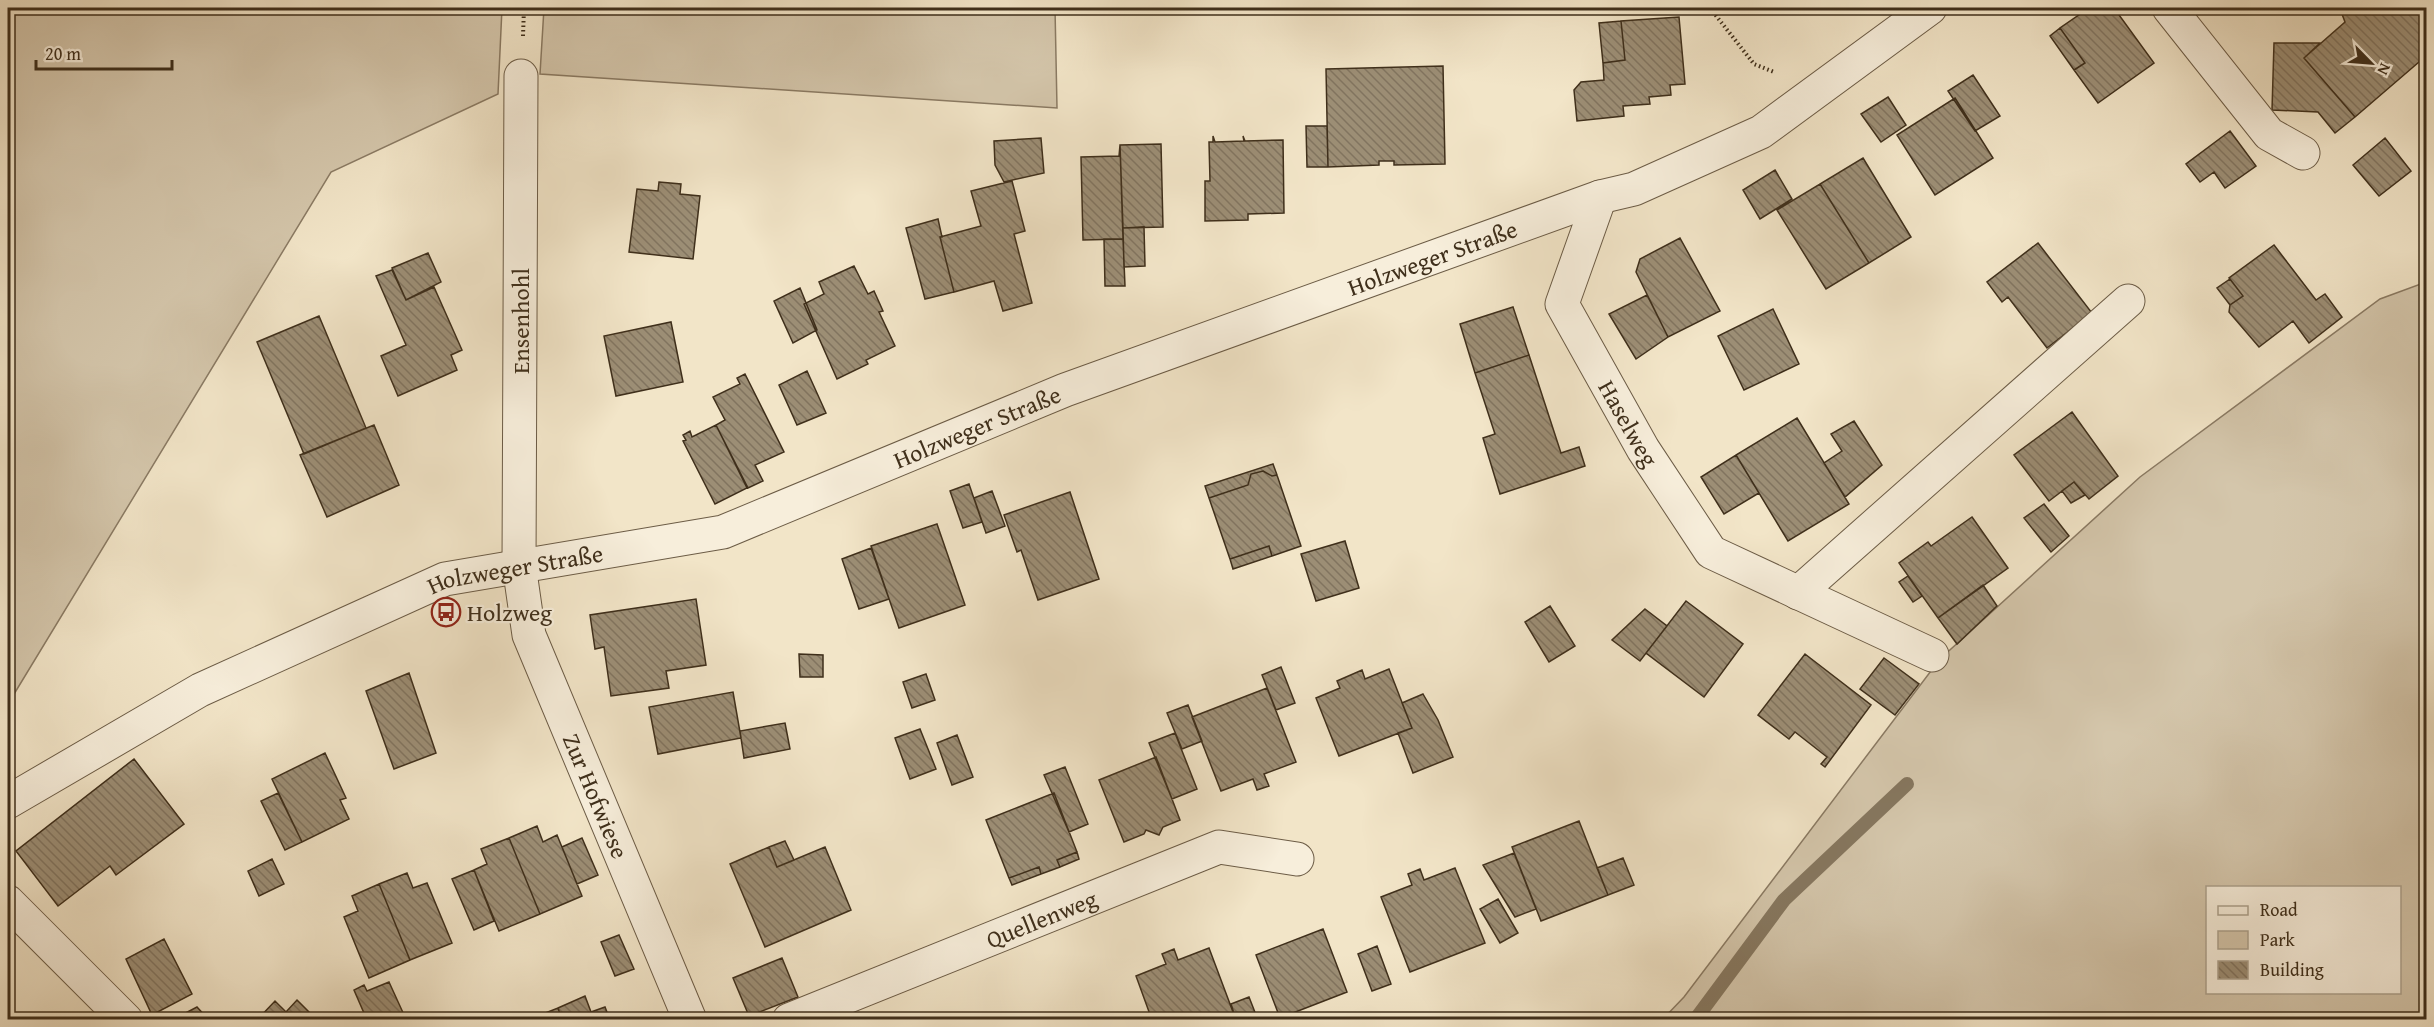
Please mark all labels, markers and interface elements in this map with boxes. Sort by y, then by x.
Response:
scale bar [36,33,172,71]
north arrow [2341,33,2401,93]
text: 20 m [45,40,81,67]
text: N [2371,59,2398,80]
street label: Holzweger Straße [1343,211,1522,304]
street label: Ensenhohl [503,268,538,374]
street label: Haselweg [1590,373,1667,473]
street label: Holzweger Straße [888,376,1066,477]
street label: Holzweger Straße [421,535,606,603]
place label: Holzweg [467,595,552,630]
bus stop icon: Holzweg [430,596,462,628]
street label: Zur Hofwiese [555,728,638,864]
street label: Quellenweg [981,880,1102,957]
legend [2206,886,2401,994]
text: Road [2260,896,2298,923]
text: Park [2260,926,2296,953]
text: Building [2260,956,2324,983]

